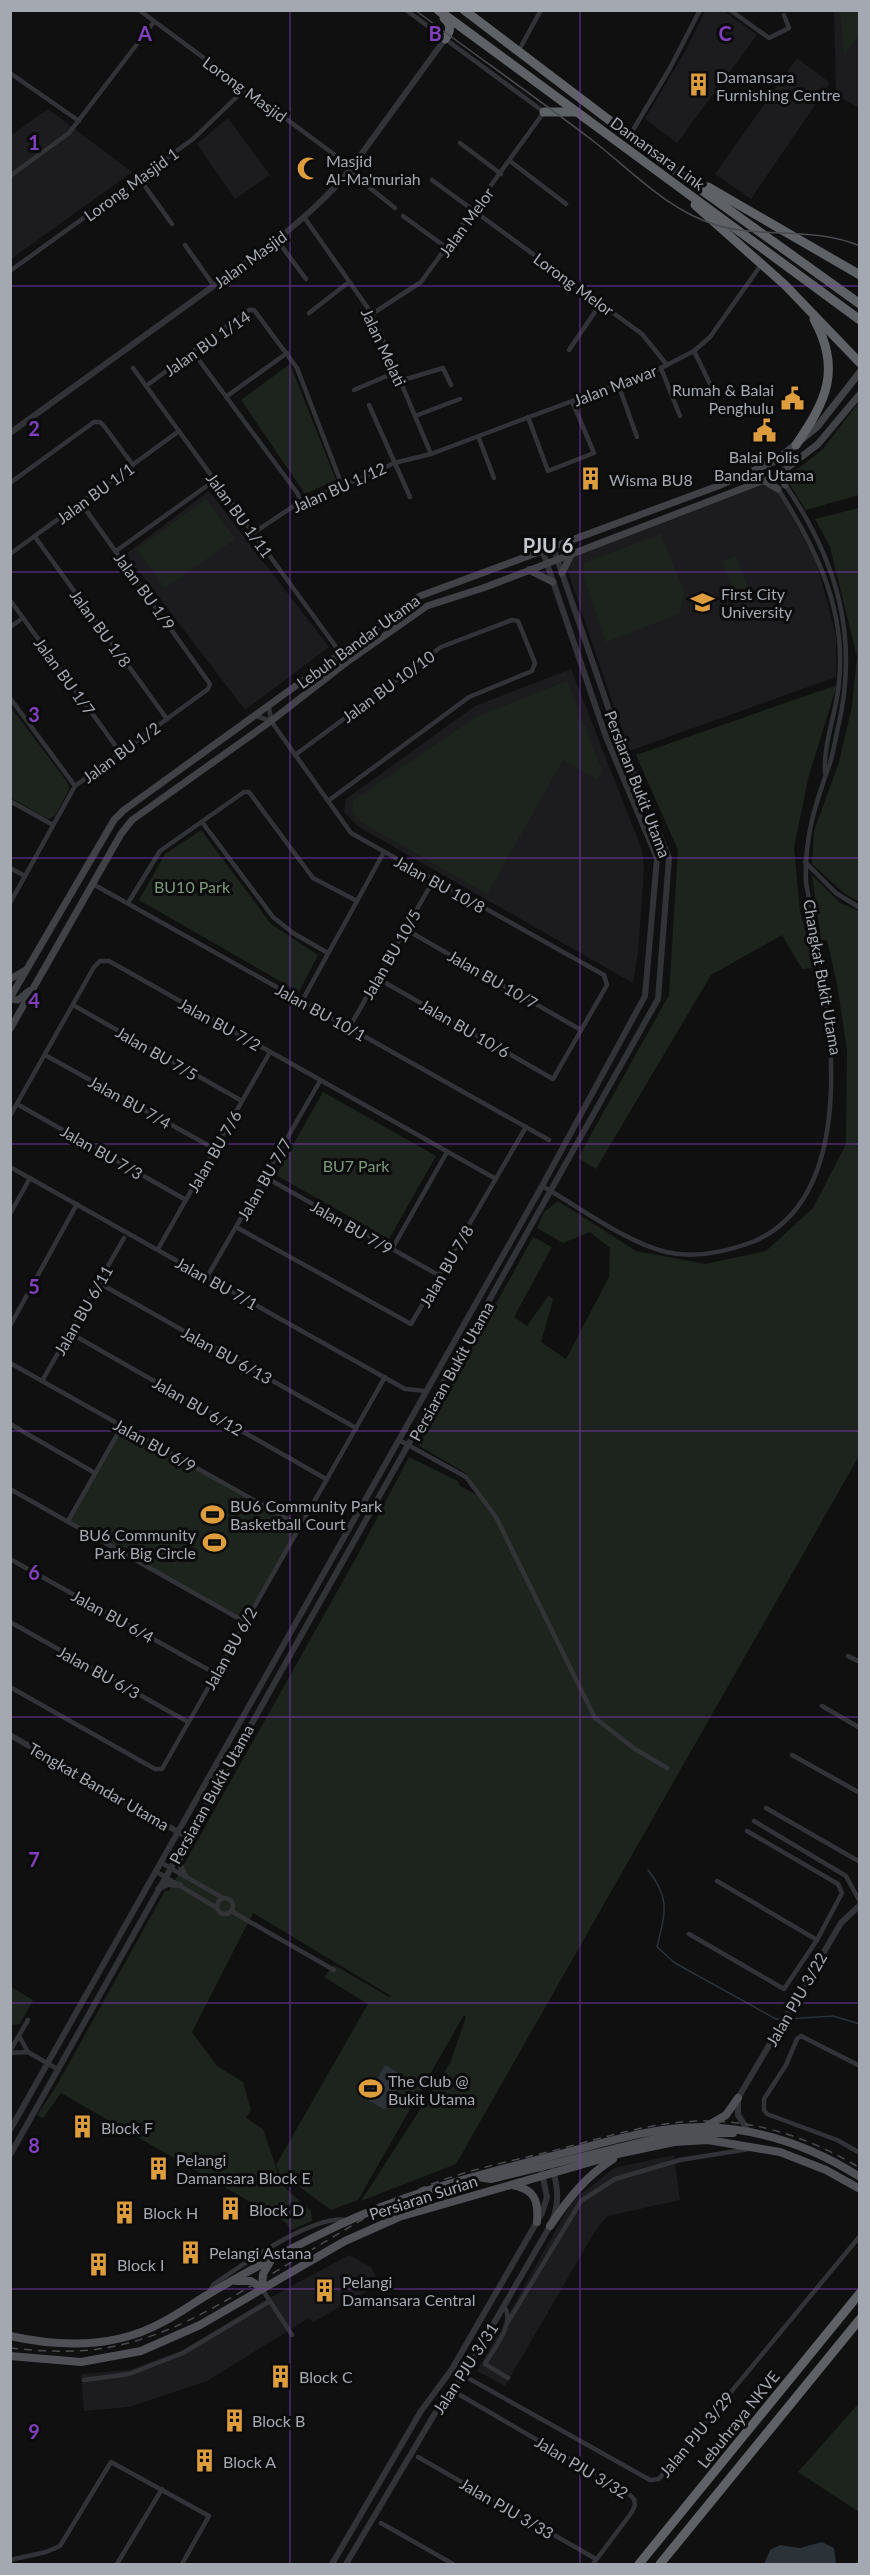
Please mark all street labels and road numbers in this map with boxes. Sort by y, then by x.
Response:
street label: Lorong Masjid [199,52,291,126]
street label: Damansara Link [607,112,709,194]
street label: Lorong Masjid 1 [80,143,182,225]
street label: Jalan Melor [435,184,498,260]
street label: Jalan Masjid [210,226,290,292]
street label: Lorong Melor [530,249,618,320]
street label: Jalan Melati [358,305,410,389]
street label: Jalan BU 1/14 [160,306,254,380]
street label: Jalan Mawar [571,360,660,410]
street label: Jalan BU 1/12 [289,458,389,516]
street label: Jalan BU 1/1 [53,459,137,527]
street label: Jalan BU 1/11 [203,469,277,561]
street label: Jalan BU 1/9 [111,549,179,633]
street label: Jalan BU 1/8 [67,586,135,670]
street label: Lebuh Bandar Utama [293,590,423,692]
street label: Jalan BU 1/7 [31,634,99,718]
street label: Jalan BU 10/10 [338,646,438,726]
street label: Persiaran Bukit Utama [601,708,675,860]
street label: Jalan BU 1/2 [79,718,163,786]
street label: Jalan BU 10/8 [391,851,489,917]
street label: Changkat Bukit Utama [800,898,846,1056]
street label: Jalan BU 10/5 [358,906,424,1002]
street label: Jalan BU 10/7 [445,946,541,1012]
street label: Jalan BU 10/1 [272,979,370,1045]
street label: Jalan BU 7/2 [176,994,264,1054]
street label: Jalan BU 10/6 [417,995,513,1061]
street label: Jalan BU 7/5 [113,1022,201,1084]
street label: Jalan BU 7/4 [86,1072,174,1132]
street label: Jalan BU 7/6 [183,1107,245,1195]
street label: Jalan BU 7/3 [58,1121,146,1183]
street label: Jalan BU 7/7 [233,1135,295,1223]
street label: Jalan BU 7/9 [308,1196,396,1258]
street label: Jalan BU 7/8 [415,1222,477,1310]
street label: Jalan BU 7/1 [173,1253,261,1313]
street label: Jalan BU 6/11 [50,1262,116,1358]
street label: Persiaran Bukit Utama [405,1298,497,1444]
street label: Jalan BU 6/13 [178,1322,276,1388]
street label: Jalan BU 6/12 [150,1373,246,1439]
street label: Jalan BU 6/9 [111,1415,199,1475]
street label: Jalan BU 6/4 [69,1586,157,1646]
street label: Jalan BU 6/2 [200,1604,260,1692]
street label: Jalan BU 6/3 [55,1642,143,1702]
street label: Persiaran Bukit Utama [165,1721,257,1867]
street label: Tengkat Bandar Utama [25,1738,173,1834]
street label: Jalan PJU 3/22 [761,1949,831,2049]
street label: Persiaran Surian [366,2171,480,2223]
street label: Jalan PJU 3/31 [428,2319,502,2417]
street label: Lebuhraya NKVE [693,2367,783,2471]
street label: Jalan PJU 3/29 [655,2388,737,2480]
street label: Jalan PJU 3/32 [532,2432,632,2502]
street label: Jalan PJU 3/33 [457,2473,557,2543]

